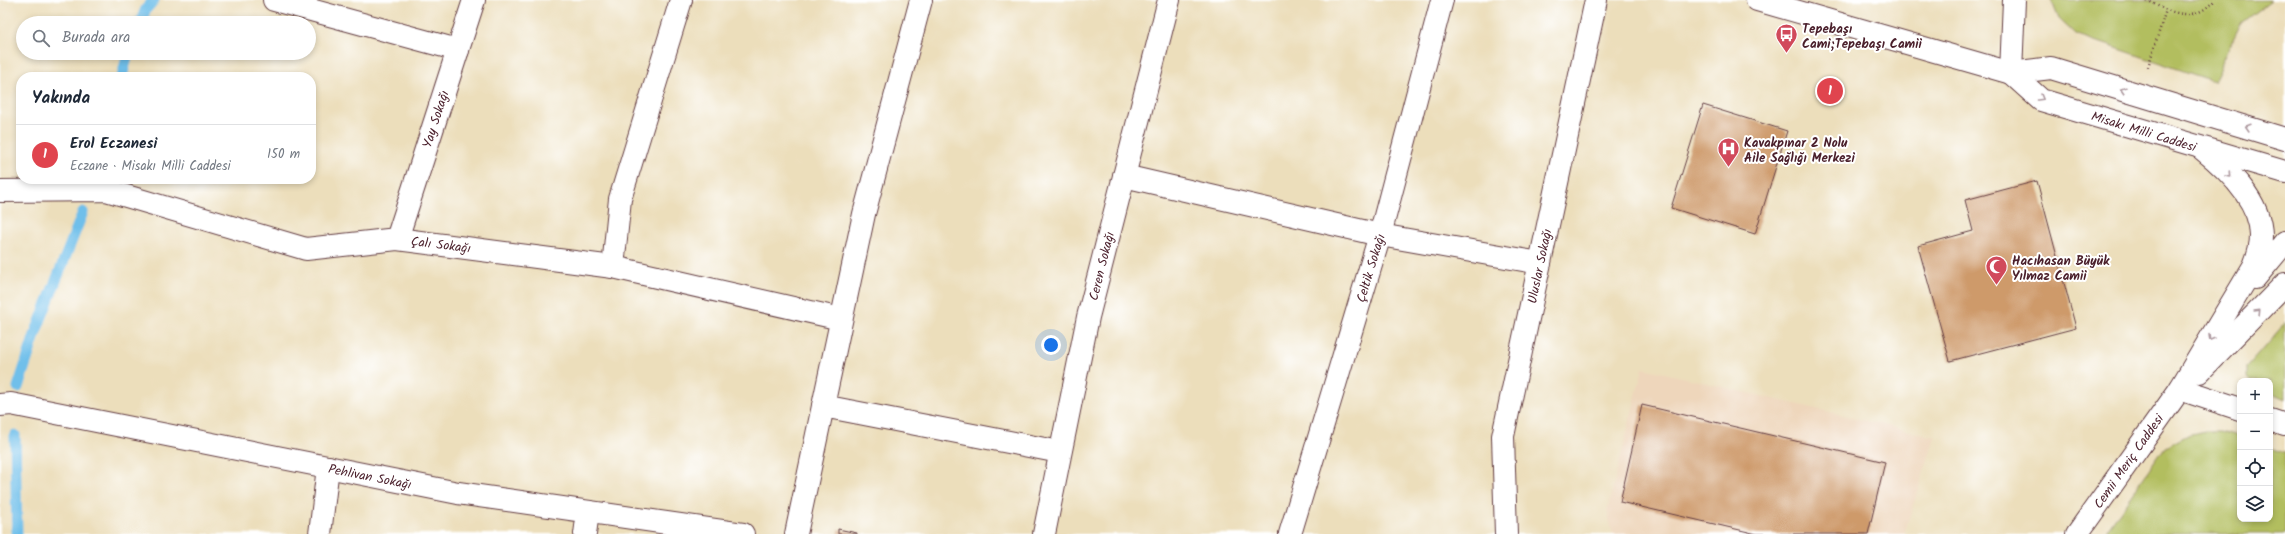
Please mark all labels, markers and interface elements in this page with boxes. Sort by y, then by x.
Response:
search box [16,16,316,60]
place label: Tepebaşı Cami;Tepebaşı Camii [1802,19,1923,55]
bus stop icon: Tepebaşı Cami;Tepebaşı Camii [1774,22,1800,55]
text: Burada ara [62,26,130,50]
icon: search [30,27,52,49]
pin: 1 [1817,76,1843,106]
text: Yakında [32,85,90,112]
one-way arrow [2120,86,2127,95]
street label: Yay Sokağı [417,88,456,151]
one-way arrow [2037,94,2044,101]
street label: Misakı Milli Caddesi [2088,106,2200,159]
one-way arrow [2244,123,2251,132]
text: Erol Eczanesi [70,132,157,156]
place label: Kavakpınar 2 Nolu Aile Sağlığı Merkezi [1744,133,1856,169]
hospital icon: Kavakpınar 2 Nolu Aile Sağlığı Merkezi [1716,136,1742,169]
text: 1 [43,144,47,165]
text: 150 m [267,144,300,165]
text: Eczane · Misakı Milli Caddesi [70,156,231,177]
one-way arrow [2225,170,2232,177]
street label: Uluslar Sokağı [1522,227,1559,306]
street label: Ceren Sokağı [1084,230,1121,303]
street label: Çalı Sokağı [410,231,472,260]
street label: Çeltik Sokağı [1351,232,1392,305]
place label: Hacıhasan Büyük Yılmaz Camii [2012,251,2110,287]
mosque icon: Hacıhasan Büyük Yılmaz Camii [1984,254,2010,287]
one-way arrow [2253,309,2261,317]
one-way arrow [2208,334,2215,341]
your location [1041,335,1061,355]
map controls [2237,378,2273,522]
button: + [2237,378,2273,414]
street label: Cemii Meriç Caddesi [2089,410,2170,513]
button: − [2237,414,2273,450]
button: locate [2237,450,2273,486]
street label: Pehlivan Sokağı [326,459,413,496]
button: layers [2237,486,2273,522]

